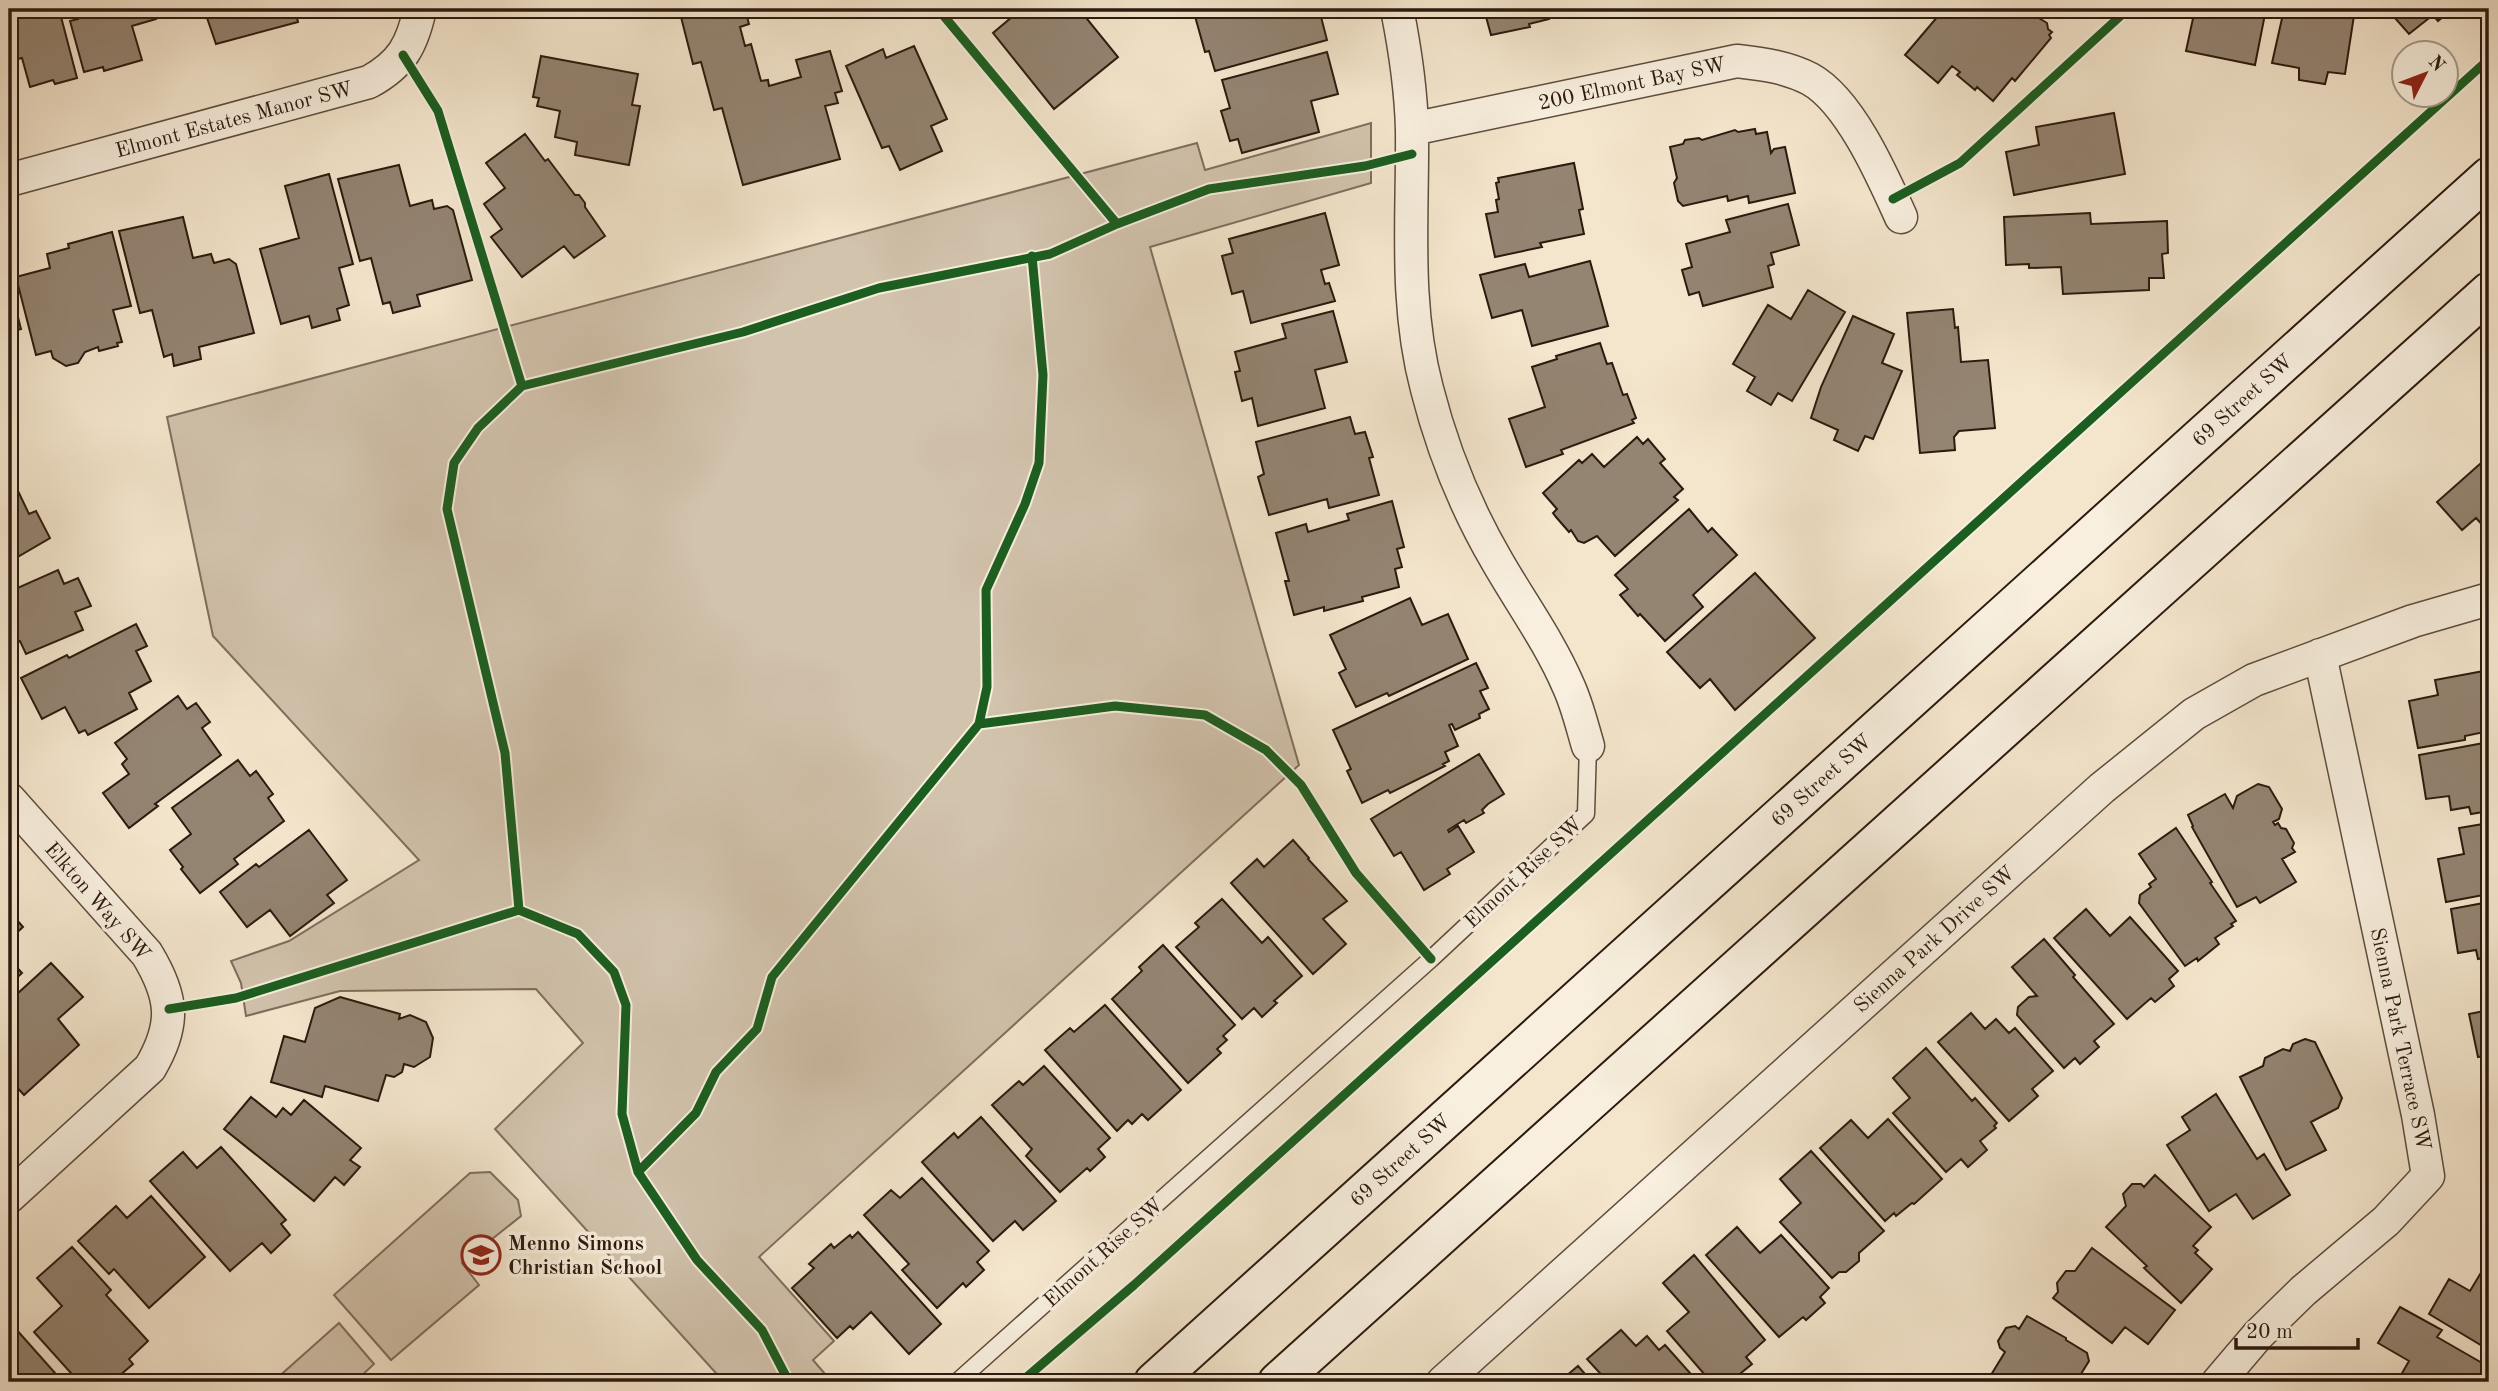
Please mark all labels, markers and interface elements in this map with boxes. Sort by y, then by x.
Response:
north arrow [2390,38,2460,108]
text: N [2424,53,2448,76]
street label: 200 Elmont Bay SW [1537,54,1728,115]
street label: Elmont Estates Manor SW [113,79,355,162]
street label: 69 Street SW [2189,351,2297,451]
street label: 69 Street SW [1768,731,1876,831]
street label: Elmont Rise SW [1461,813,1587,933]
street label: Elkton Way SW [40,839,154,965]
street label: Sienna Park Drive SW [1851,863,2019,1018]
street label: Sienna Park Terrace SW [2366,926,2433,1153]
street label: 69 Street SW [1347,1111,1455,1211]
street label: Elmont Rise SW [1040,1194,1168,1312]
school or university icon: Menno Simons Christian School [460,1234,502,1276]
place label: Menno Simons Christian School [508,1234,662,1279]
scale bar [2236,1307,2358,1351]
text: 20 m [2246,1322,2293,1343]

